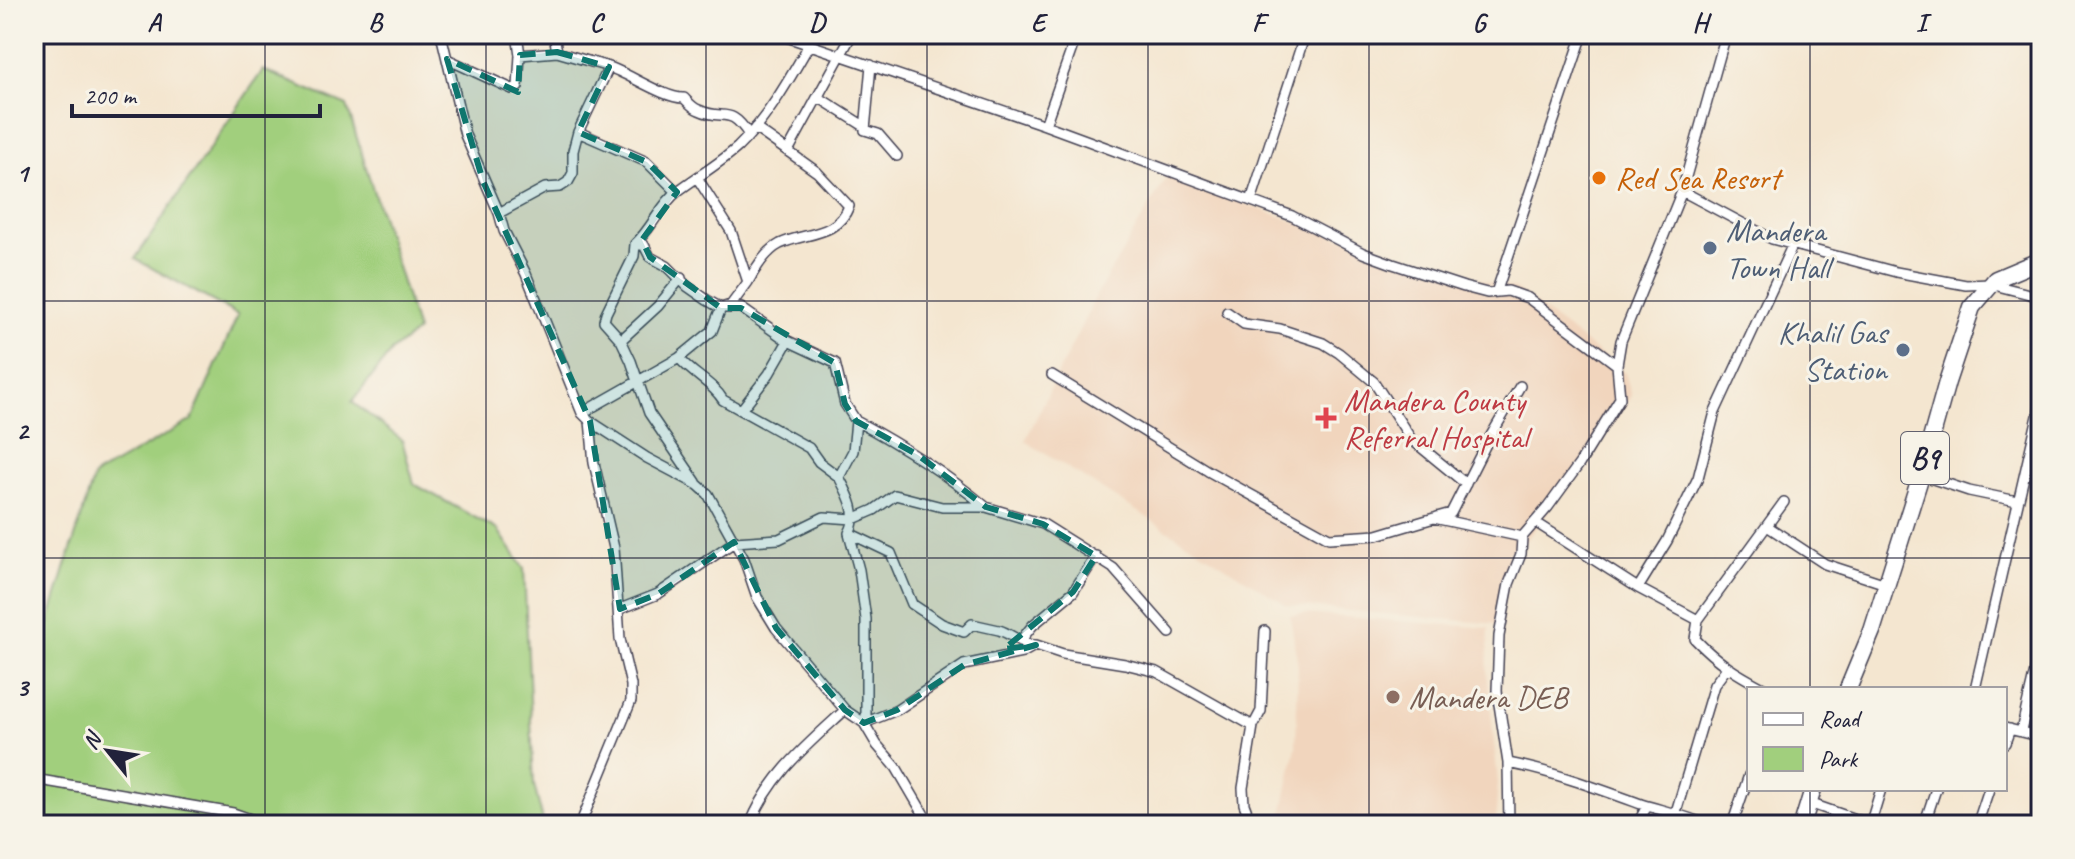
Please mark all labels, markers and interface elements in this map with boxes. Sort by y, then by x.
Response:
text: A [147,6,162,39]
text: B [368,6,384,39]
text: C [590,6,606,39]
text: D [809,6,827,39]
text: E [1031,6,1049,39]
text: F [1252,6,1270,39]
text: G [1473,6,1489,39]
text: H [1693,6,1713,39]
text: I [1916,6,1933,39]
scale bar [72,68,320,118]
text: 200 m [84,81,138,111]
text: 1 [16,157,31,190]
place label: Red Sea Resort [1615,158,1784,199]
marker: Red Sea Resort [1590,169,1608,187]
place label: Mandera Town Hall [1726,210,1835,288]
marker: Mandera Town Hall [1701,239,1719,257]
place label: Khalil Gas Station [1778,312,1890,390]
marker: Khalil Gas Station [1894,341,1912,359]
place label: Mandera County Referral Hospital [1344,380,1533,458]
marker: Mandera County Referral Hospital [1315,407,1337,429]
text: 2 [16,414,30,447]
road number: B9 [1901,432,1949,484]
text: 3 [16,671,30,704]
place label: Mandera DEB [1409,677,1570,718]
legend [1747,687,2007,791]
marker: Mandera DEB [1384,688,1402,706]
text: Road [1819,704,1863,734]
north arrow [68,711,148,791]
text: N [76,726,109,754]
text: Park [1819,744,1859,774]

